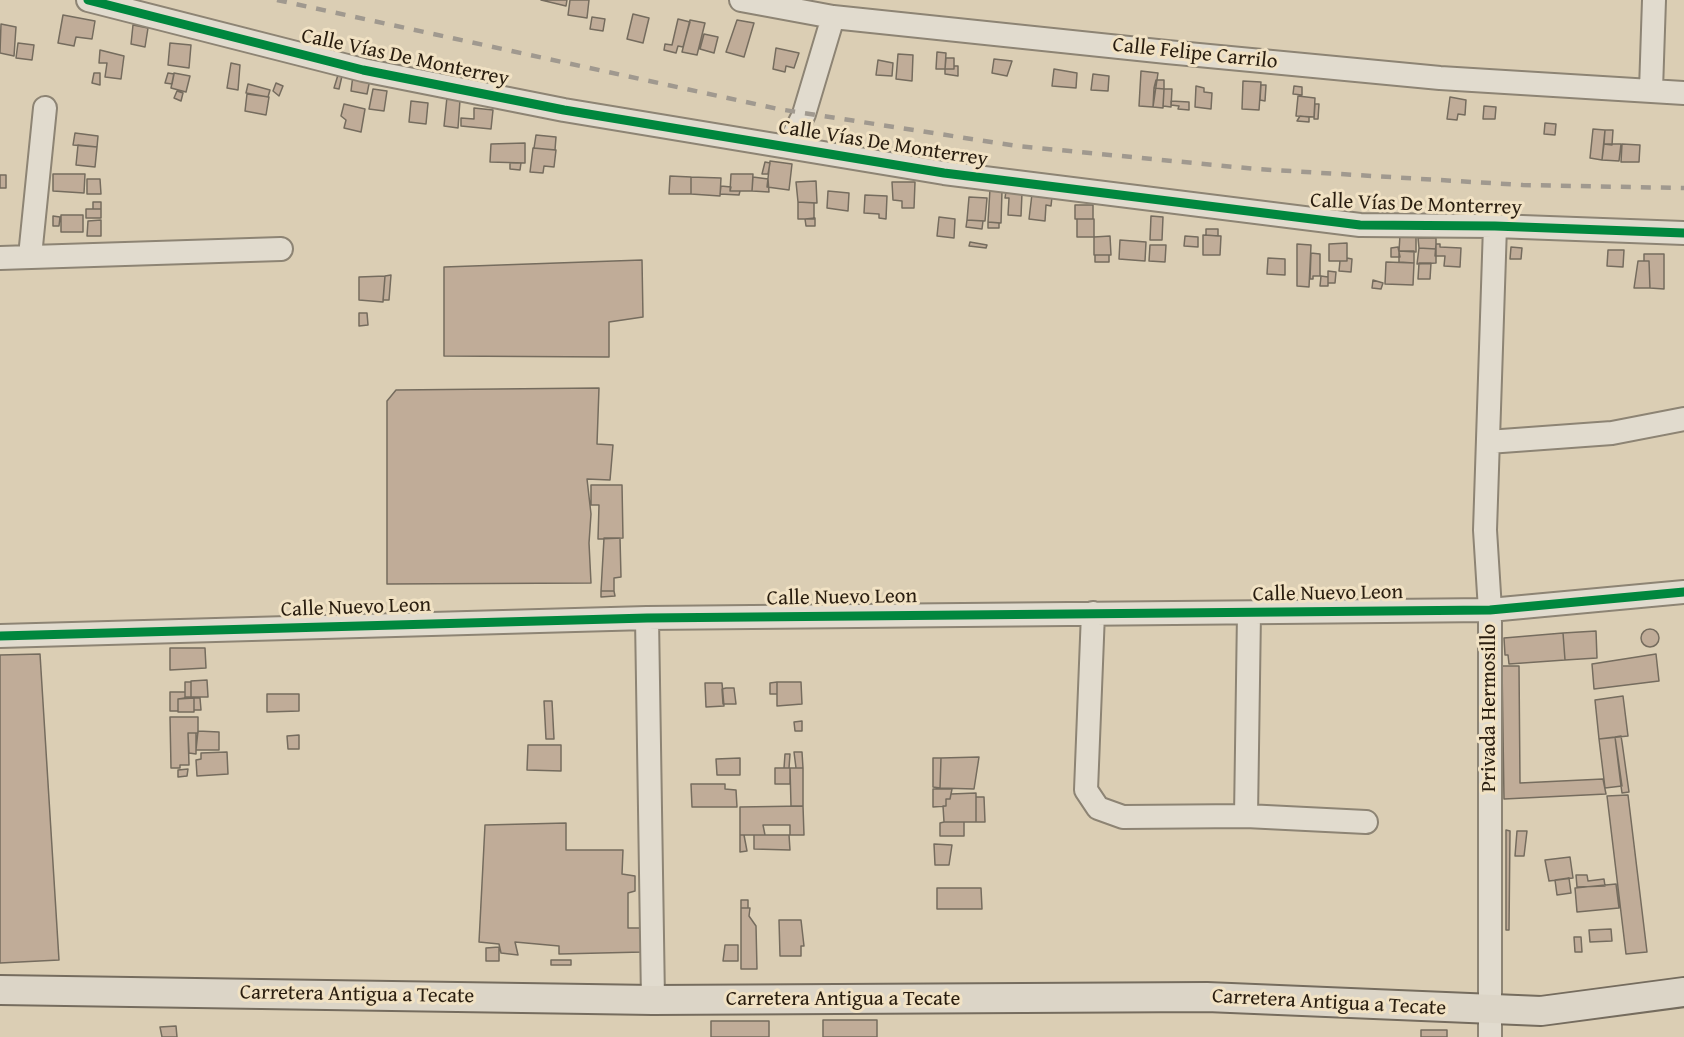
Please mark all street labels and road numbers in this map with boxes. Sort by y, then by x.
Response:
street label: Calle Vías De Monterrey [299,24,511,92]
street label: Calle Felipe Carrilo [1111,33,1279,75]
street label: Calle Vías De Monterrey [776,115,990,173]
street label: Calle Vías De Monterrey [1310,189,1522,221]
street label: Calle Nuevo Leon [1253,580,1403,608]
street label: Calle Nuevo Leon [767,584,917,612]
street label: Calle Nuevo Leon [280,593,432,623]
street label: Privada Hermosillo [1477,624,1503,792]
street label: Carretera Antigua a Tecate [240,980,474,1010]
street label: Carretera Antigua a Tecate [1211,984,1447,1022]
street label: Carretera Antigua a Tecate [726,987,960,1013]

